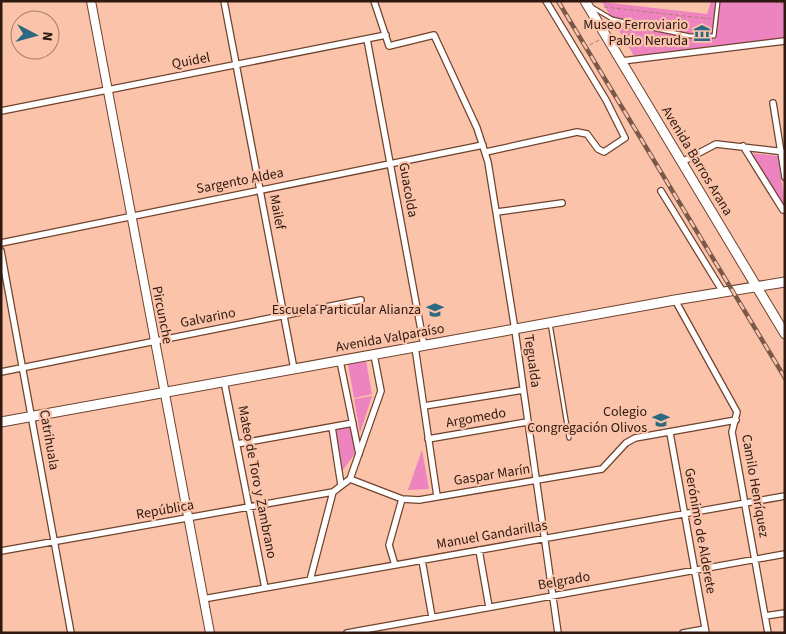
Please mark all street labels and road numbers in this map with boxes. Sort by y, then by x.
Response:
street label: Quidel [170,47,212,75]
street label: Avenida Barros Arana [656,102,738,220]
street label: Guacolda [393,161,423,219]
street label: Sargento Aldea [195,163,285,199]
street label: Mailef [264,193,290,232]
street label: Pircunche [147,284,177,346]
street label: Galvarino [179,303,237,333]
street label: Avenida Valparaíso [334,319,446,357]
street label: Tegualda [518,333,546,389]
street label: Argomedo [444,403,508,433]
street label: Mateo de Toro y Zambrano [232,404,282,560]
street label: Catrihuala [34,408,64,472]
street label: Camilo Henríquez [736,433,774,539]
street label: Gaspar Marín [452,459,532,491]
street label: Gerónimo de Alderete [679,467,721,596]
street label: República [135,495,195,525]
street label: Manuel Gandarillas [435,515,549,555]
street label: Belgrado [536,567,592,595]

